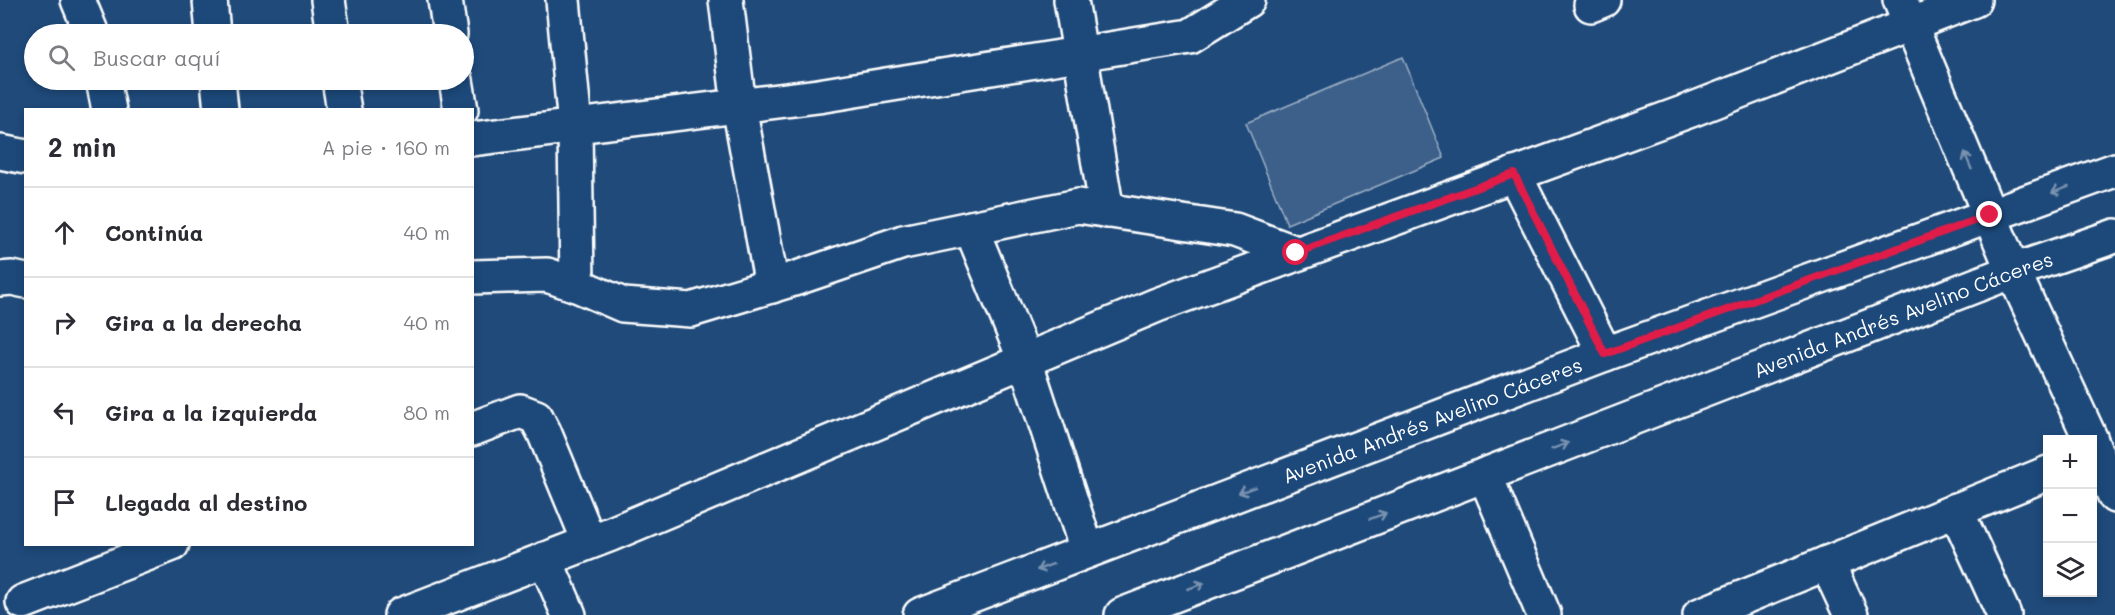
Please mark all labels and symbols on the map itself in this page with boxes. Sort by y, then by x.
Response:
one-way arrow [1961,153,1973,171]
one-way arrow [2051,185,2070,196]
route end [1976,201,2002,227]
route start [1282,239,1308,265]
street label: Avenida Andrés Avelino Cáceres [1750,245,2056,383]
street label: Avenida Andrés Avelino Cáceres [1279,351,1586,489]
one-way arrow [1550,440,1569,451]
one-way arrow [1238,485,1256,496]
one-way arrow [1368,510,1387,521]
one-way arrow [1036,562,1054,573]
one-way arrow [1186,580,1205,591]

